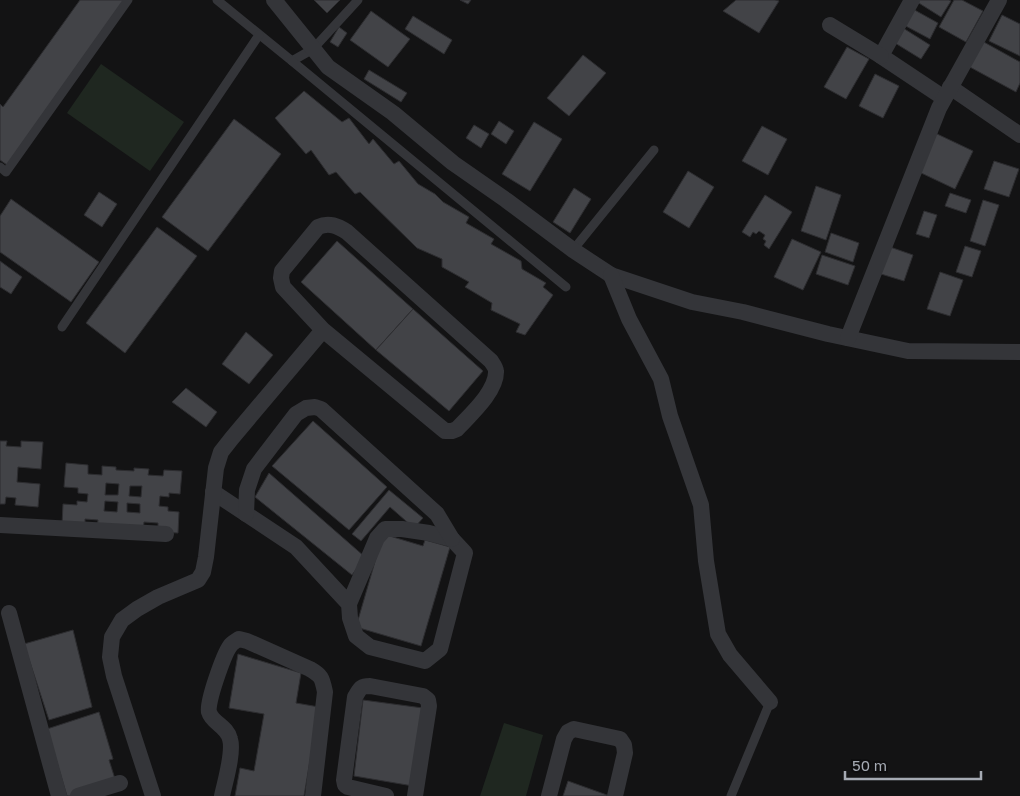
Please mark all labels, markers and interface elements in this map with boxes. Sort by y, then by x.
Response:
scale bar [845,748,981,780]
text: 50 m [852,756,887,774]

